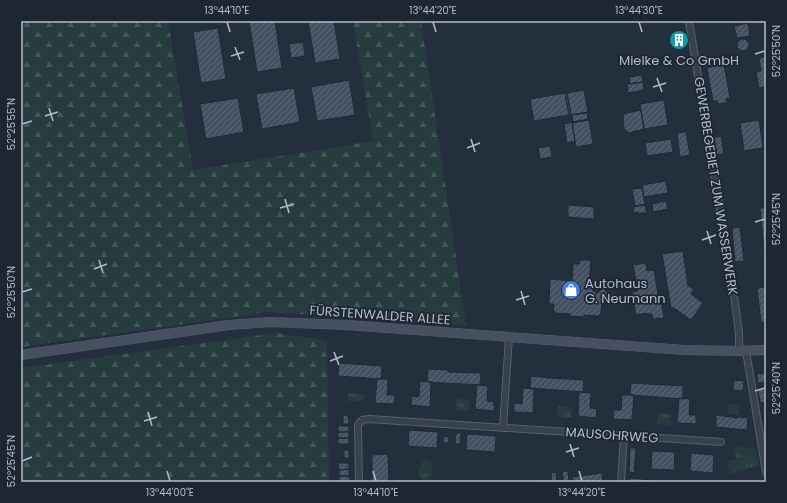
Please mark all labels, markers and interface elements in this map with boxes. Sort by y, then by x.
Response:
text: 13°44'10"E [205,3,249,18]
text: 13°44'20"E [409,3,457,18]
text: 13°44'30"E [615,3,663,18]
text: 52°25'50"N [769,25,784,77]
building icon: Mielke & Co GmbH [668,29,690,51]
place label: Mielke & Co GmbH [619,51,739,70]
street label: GEWERBEGEBIET ZUM WASSERWERK [689,76,743,297]
text: 52°25'55"N [4,98,19,150]
text: 52°25'45"N [769,193,784,245]
text: 52°25'50"N [4,266,19,318]
place label: Autohaus G. Neumann [585,274,666,308]
shop icon: Autohaus G. Neumann [560,279,582,301]
street label: FÜRSTENWALDER ALLEE [309,301,451,329]
text: 52°25'40"N [769,362,784,414]
street label: MAUSOHRWEG [565,422,659,448]
text: 52°25'45"N [4,435,19,487]
text: 13°44'00"E [146,485,194,500]
text: 13°44'10"E [354,485,398,500]
text: 13°44'20"E [558,485,606,500]

